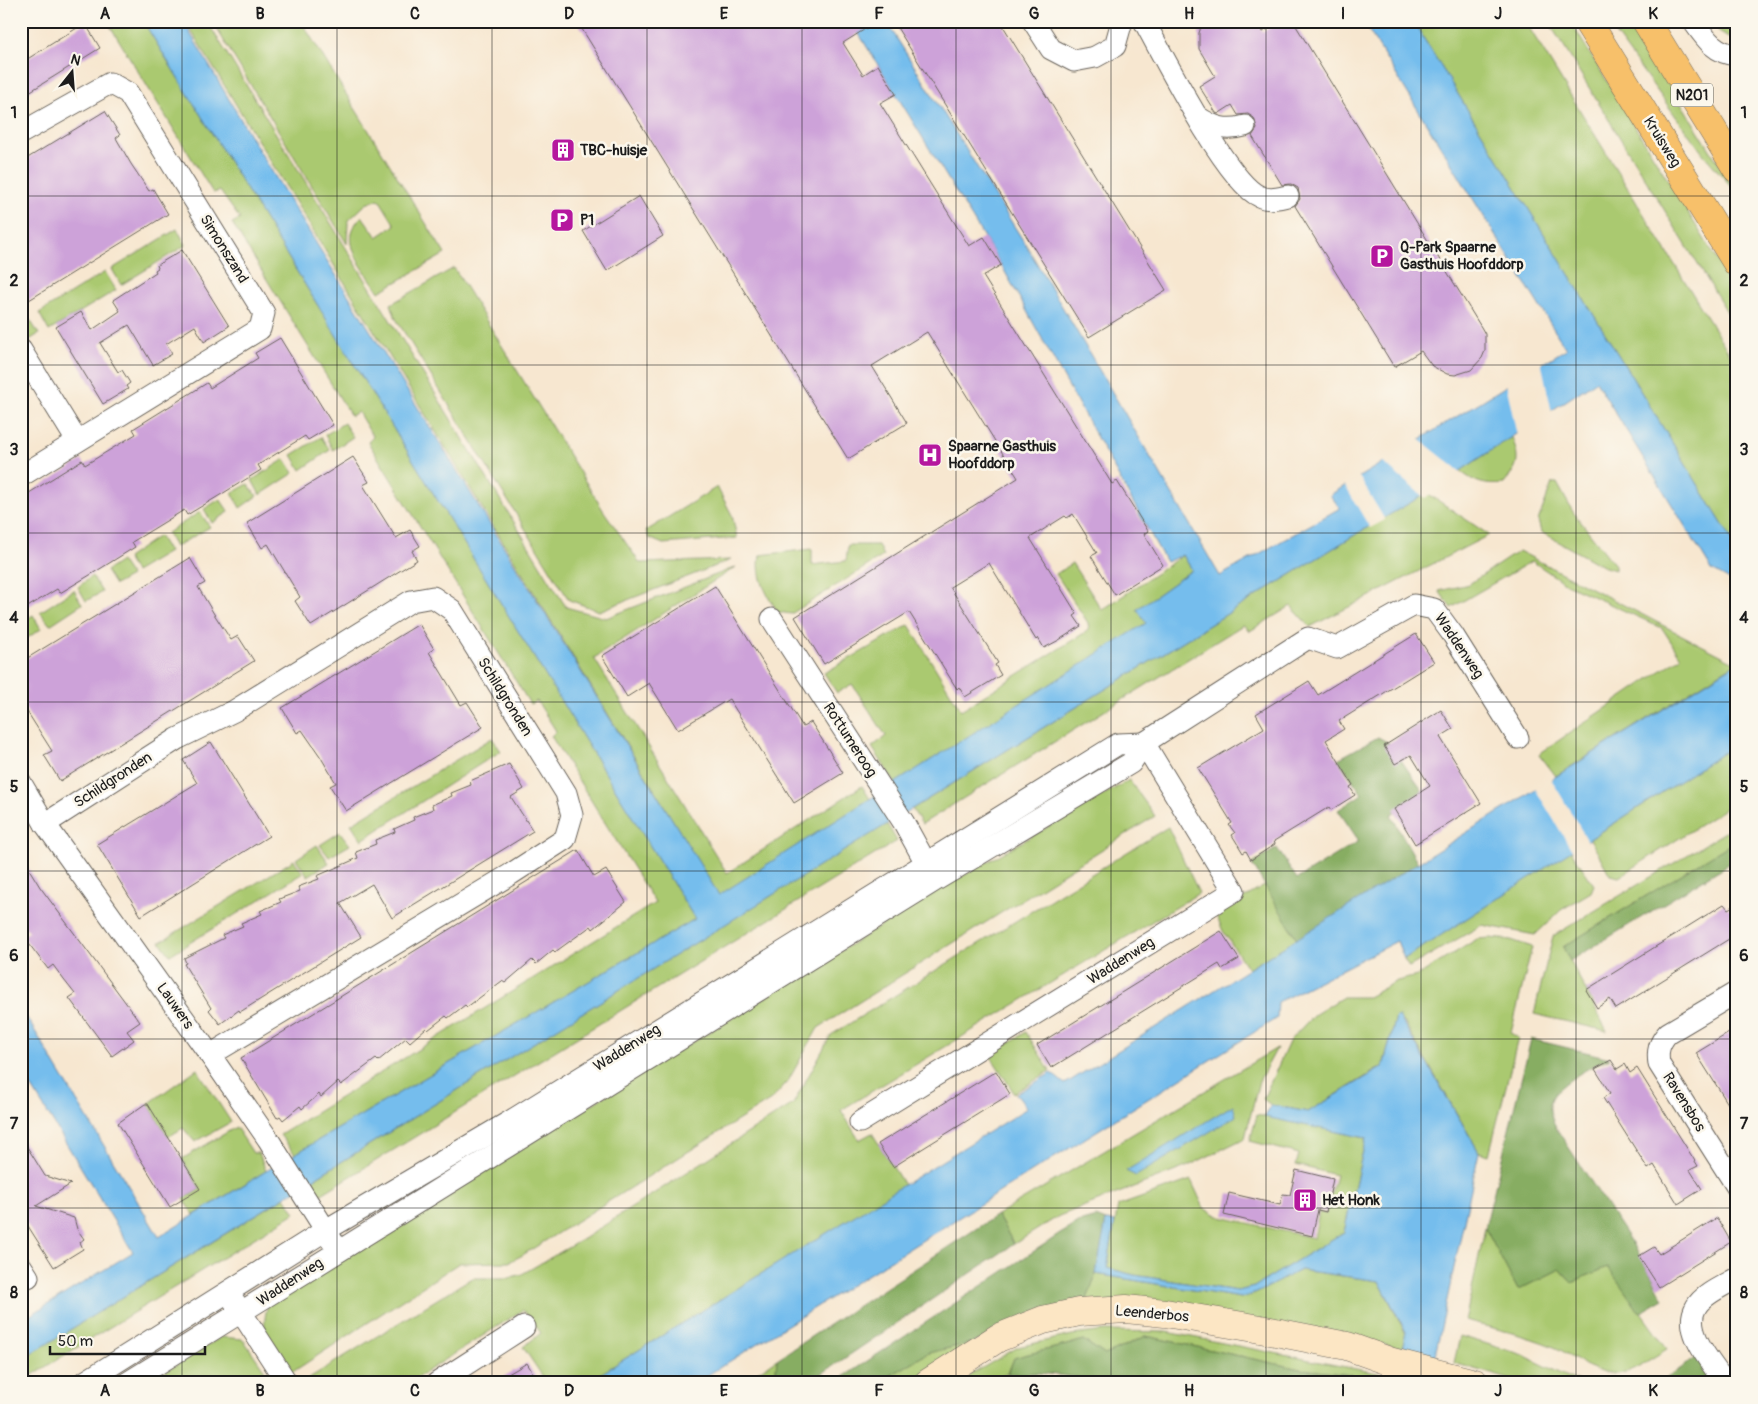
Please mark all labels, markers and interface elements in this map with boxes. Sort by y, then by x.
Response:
text: A [100,4,111,24]
text: B [255,4,265,24]
text: C [410,4,420,24]
text: D [564,4,574,24]
text: E [720,4,729,24]
text: F [874,4,884,24]
text: G [1029,4,1040,24]
text: H [1184,4,1194,24]
text: I [1341,4,1345,24]
text: J [1494,4,1502,24]
text: K [1648,4,1658,24]
north arrow [48,48,98,98]
text: N [69,51,83,70]
road number: N201 [1671,84,1713,106]
text: 1 [11,103,17,123]
text: 1 [1741,103,1747,123]
street label: Kruisweg [1639,113,1685,171]
building icon: TBC-huisje [550,137,576,163]
place label: TBC-huisje [579,141,648,160]
parking icon: P1 [549,207,575,233]
street label: Simonszand [195,211,253,287]
place label: P1 [580,211,594,230]
place label: Q-Park Spaarne Gasthuis Hoofddorp [1400,238,1523,274]
parking icon: Q-Park Spaarne Gasthuis Hoofddorp [1369,243,1395,269]
text: 2 [10,271,19,291]
text: 2 [1740,271,1749,291]
place label: Spaarne Gasthuis Hoofddorp [948,437,1056,473]
text: 3 [10,440,19,460]
text: 3 [1740,440,1749,460]
hospital icon: Spaarne Gasthuis Hoofddorp [917,442,943,468]
text: 4 [9,608,19,628]
text: 4 [1739,608,1749,628]
street label: Waddenweg [1430,609,1488,683]
street label: Schildgronden [473,654,537,740]
street label: Rottumeroog [819,699,881,781]
street label: Schildgronden [70,748,156,812]
text: 5 [10,777,19,797]
text: 5 [1740,777,1749,797]
street label: Waddenweg [1084,933,1158,989]
text: 6 [9,946,19,966]
text: 6 [1739,946,1749,966]
street label: Lauwers [152,979,198,1033]
street label: Waddenweg [590,1020,664,1076]
street label: Ravensbos [1658,1069,1710,1135]
text: 7 [10,1114,19,1134]
text: 7 [1740,1114,1749,1134]
building icon: Het Honk [1292,1187,1318,1213]
place label: Het Honk [1322,1191,1380,1210]
street label: Waddenweg [253,1254,327,1310]
text: 8 [10,1283,18,1303]
text: 8 [1740,1283,1748,1303]
street label: Leenderbos [1114,1301,1190,1327]
scale bar [50,1324,205,1356]
text: 50 m [58,1332,93,1351]
text: A [100,1381,111,1401]
text: B [255,1381,265,1401]
text: C [410,1381,420,1401]
text: D [564,1381,574,1401]
text: E [720,1381,729,1401]
text: F [874,1381,884,1401]
text: G [1029,1381,1040,1401]
text: H [1184,1381,1194,1401]
text: I [1341,1381,1345,1401]
text: J [1494,1381,1502,1401]
text: K [1648,1381,1658,1401]

